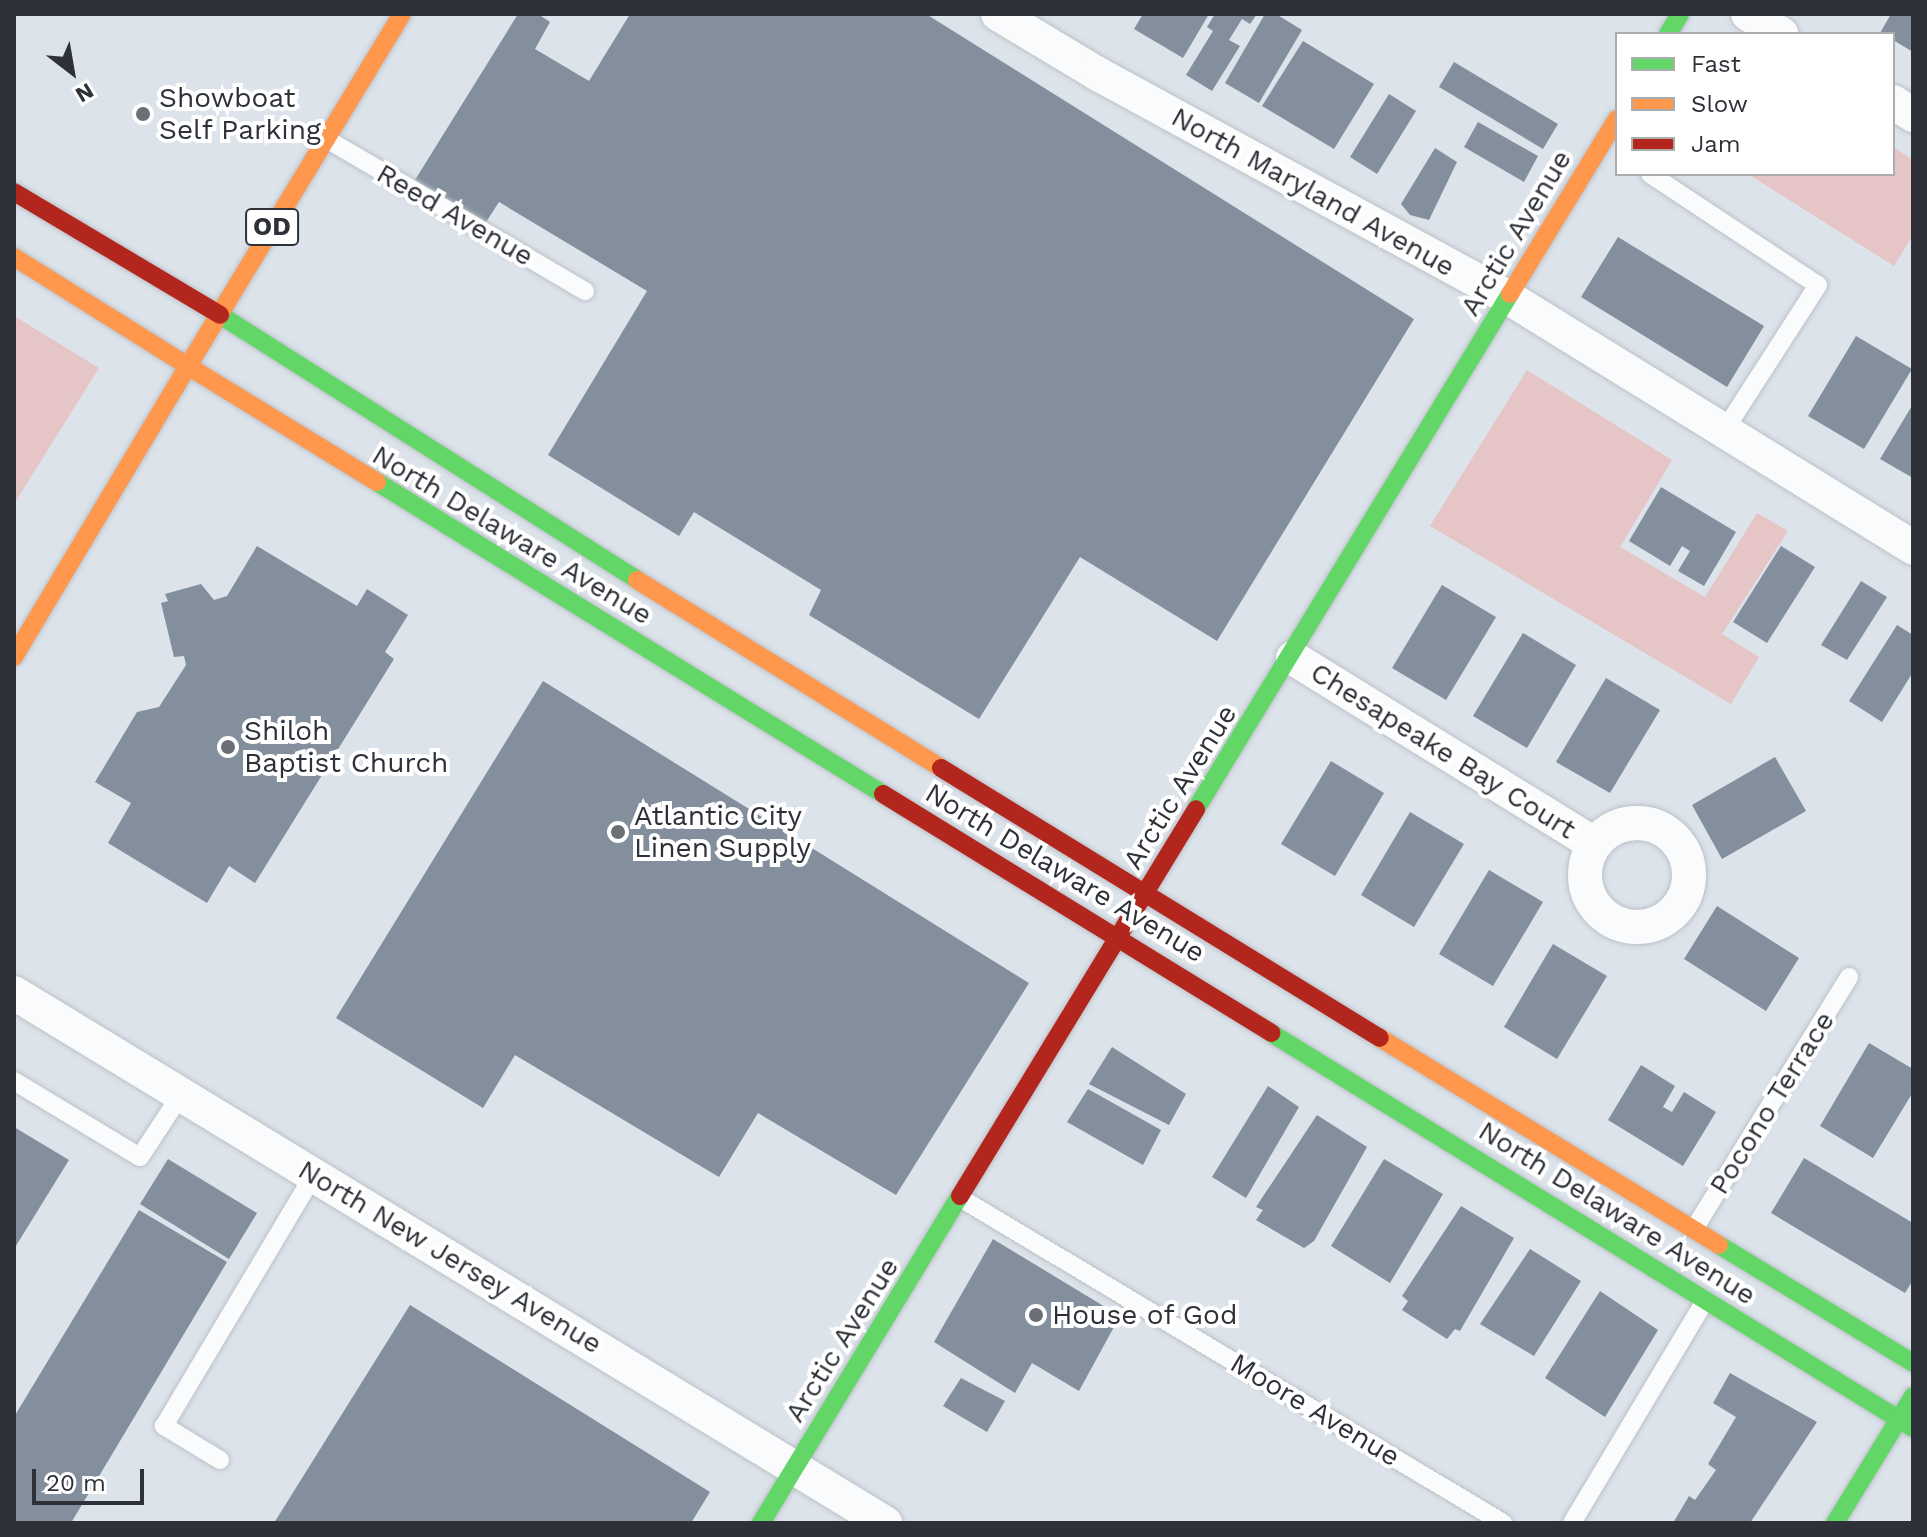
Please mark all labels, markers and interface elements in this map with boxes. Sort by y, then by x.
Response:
north arrow [32,32,112,112]
legend [1615,32,1895,176]
text: Fast [1691,50,1741,78]
text: N [71,78,98,108]
place label: Showboat Self Parking [159,81,322,147]
text: Slow [1691,90,1748,118]
street label: North Maryland Avenue [1165,100,1461,284]
marker: Showboat Self Parking [134,105,152,123]
text: Jam [1691,130,1741,158]
street label: Arctic Avenue [1453,144,1579,322]
street label: Reed Avenue [370,156,540,274]
road number: OD [244,205,300,249]
street label: North Delaware Avenue [366,438,658,632]
street label: Chesapeake Bay Court [1304,655,1582,847]
street label: Arctic Avenue [1116,698,1244,876]
place label: Shiloh Baptist Church [244,714,448,780]
marker: Shiloh Baptist Church [219,738,237,756]
street label: North Delaware Avenue [919,776,1211,970]
place label: Atlantic City Linen Supply [634,799,811,865]
marker: Atlantic City Linen Supply [609,823,627,841]
street label: Pocono Terrace [1702,1005,1842,1201]
street label: North Delaware Avenue [1472,1114,1762,1312]
street label: North New Jersey Avenue [291,1152,609,1362]
street label: Arctic Avenue [778,1251,906,1429]
place label: House of God [1052,1298,1239,1332]
marker: House of God [1027,1306,1045,1324]
street label: Moore Avenue [1224,1346,1406,1474]
scale bar [36,1453,148,1503]
text: 20 m [46,1469,106,1497]

